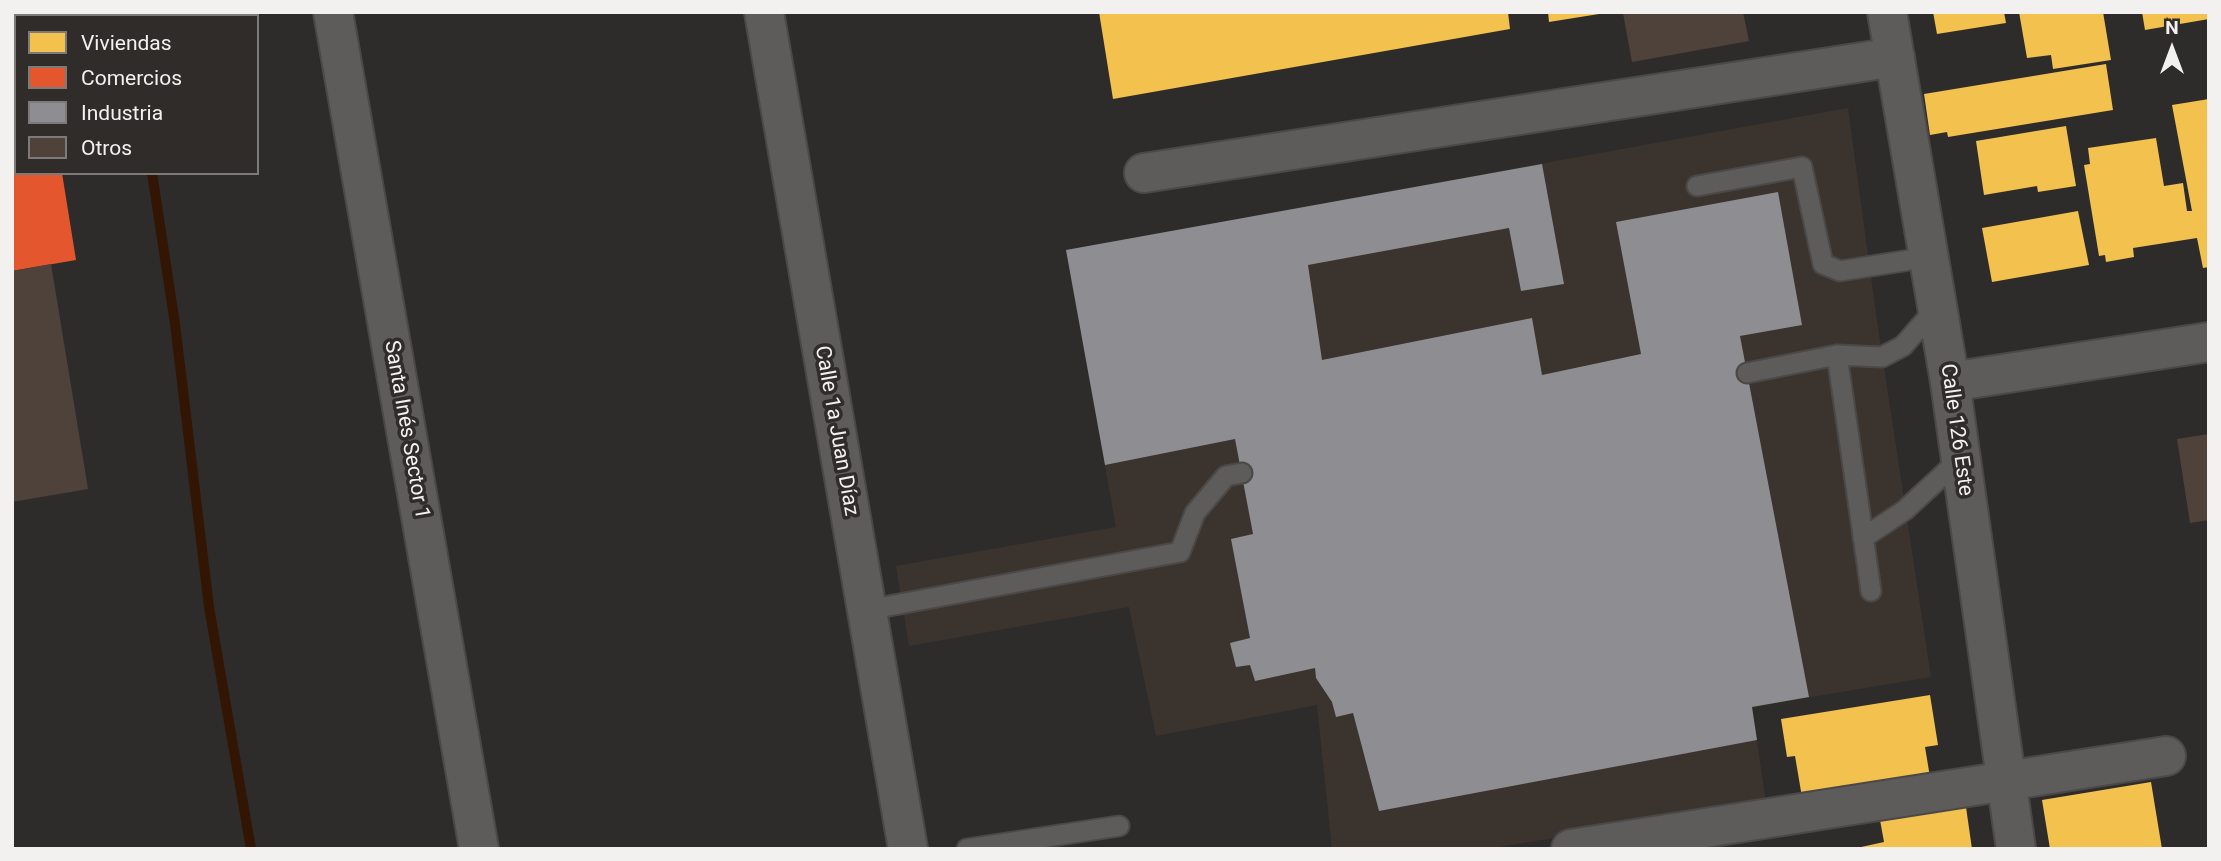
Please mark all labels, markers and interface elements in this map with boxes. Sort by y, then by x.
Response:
legend [14,14,259,175]
north arrow [2137,14,2207,84]
text: N [2165,16,2179,39]
text: Viviendas [81,31,172,55]
text: Comercios [81,66,182,90]
text: Industria [81,101,163,125]
text: Otros [81,136,132,160]
street label: Santa Inés Sector 1 [378,339,434,521]
street label: Calle 1a Juan Díaz [809,344,863,518]
street label: Calle 126 Este [1934,362,1978,498]

